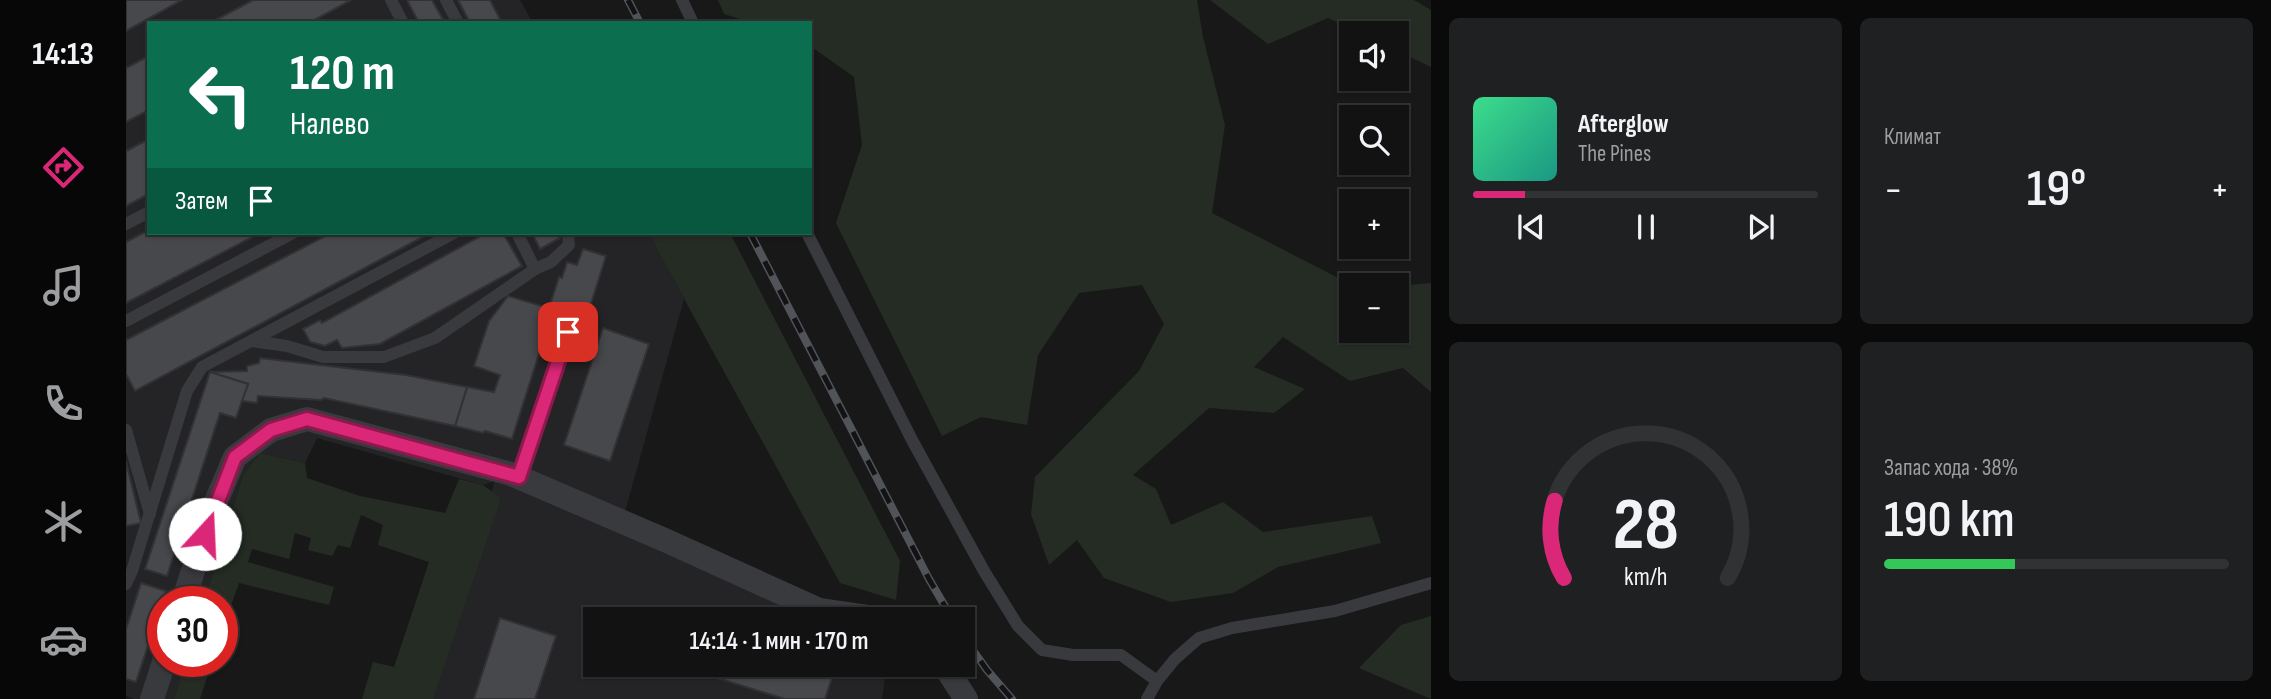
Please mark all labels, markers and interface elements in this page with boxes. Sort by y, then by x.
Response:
map controls [1339,21,1409,343]
button: sound [1339,21,1409,91]
text: 14:13 [32,35,94,74]
text: 120 m [290,45,395,104]
icon: left [175,49,266,140]
text: Налево [290,105,370,144]
button: search [1339,105,1409,175]
text: Afterglow [1578,109,1669,140]
text: Климат [1884,123,1941,151]
text: The Pines [1578,140,1651,168]
icon: directions [39,143,88,192]
text: 19° [2027,158,2086,221]
text: − [1884,168,1903,213]
text: + [2210,168,2229,213]
icon: arrive [242,182,280,220]
text: Затем [175,186,228,217]
button: + [1339,189,1409,259]
icon: previous [1512,208,1550,246]
icon: pause [1627,208,1665,246]
icon: next [1742,208,1780,246]
icon: music [39,261,88,310]
button: − [1339,273,1409,343]
pin [538,302,598,362]
icon: arrive [549,313,587,351]
icon: phone [39,379,88,428]
text: Запас хода · 38% [1884,454,2018,482]
text: 28 [1612,482,1679,570]
text: 190 km [1884,489,2015,552]
icon: climate [39,497,88,546]
position arrow [168,497,242,571]
text: km/h [1624,561,1667,592]
speed limit sign: 30 [147,586,238,677]
icon: car [39,615,88,664]
text: 14:14 · 1 мин · 170 m [689,626,869,657]

